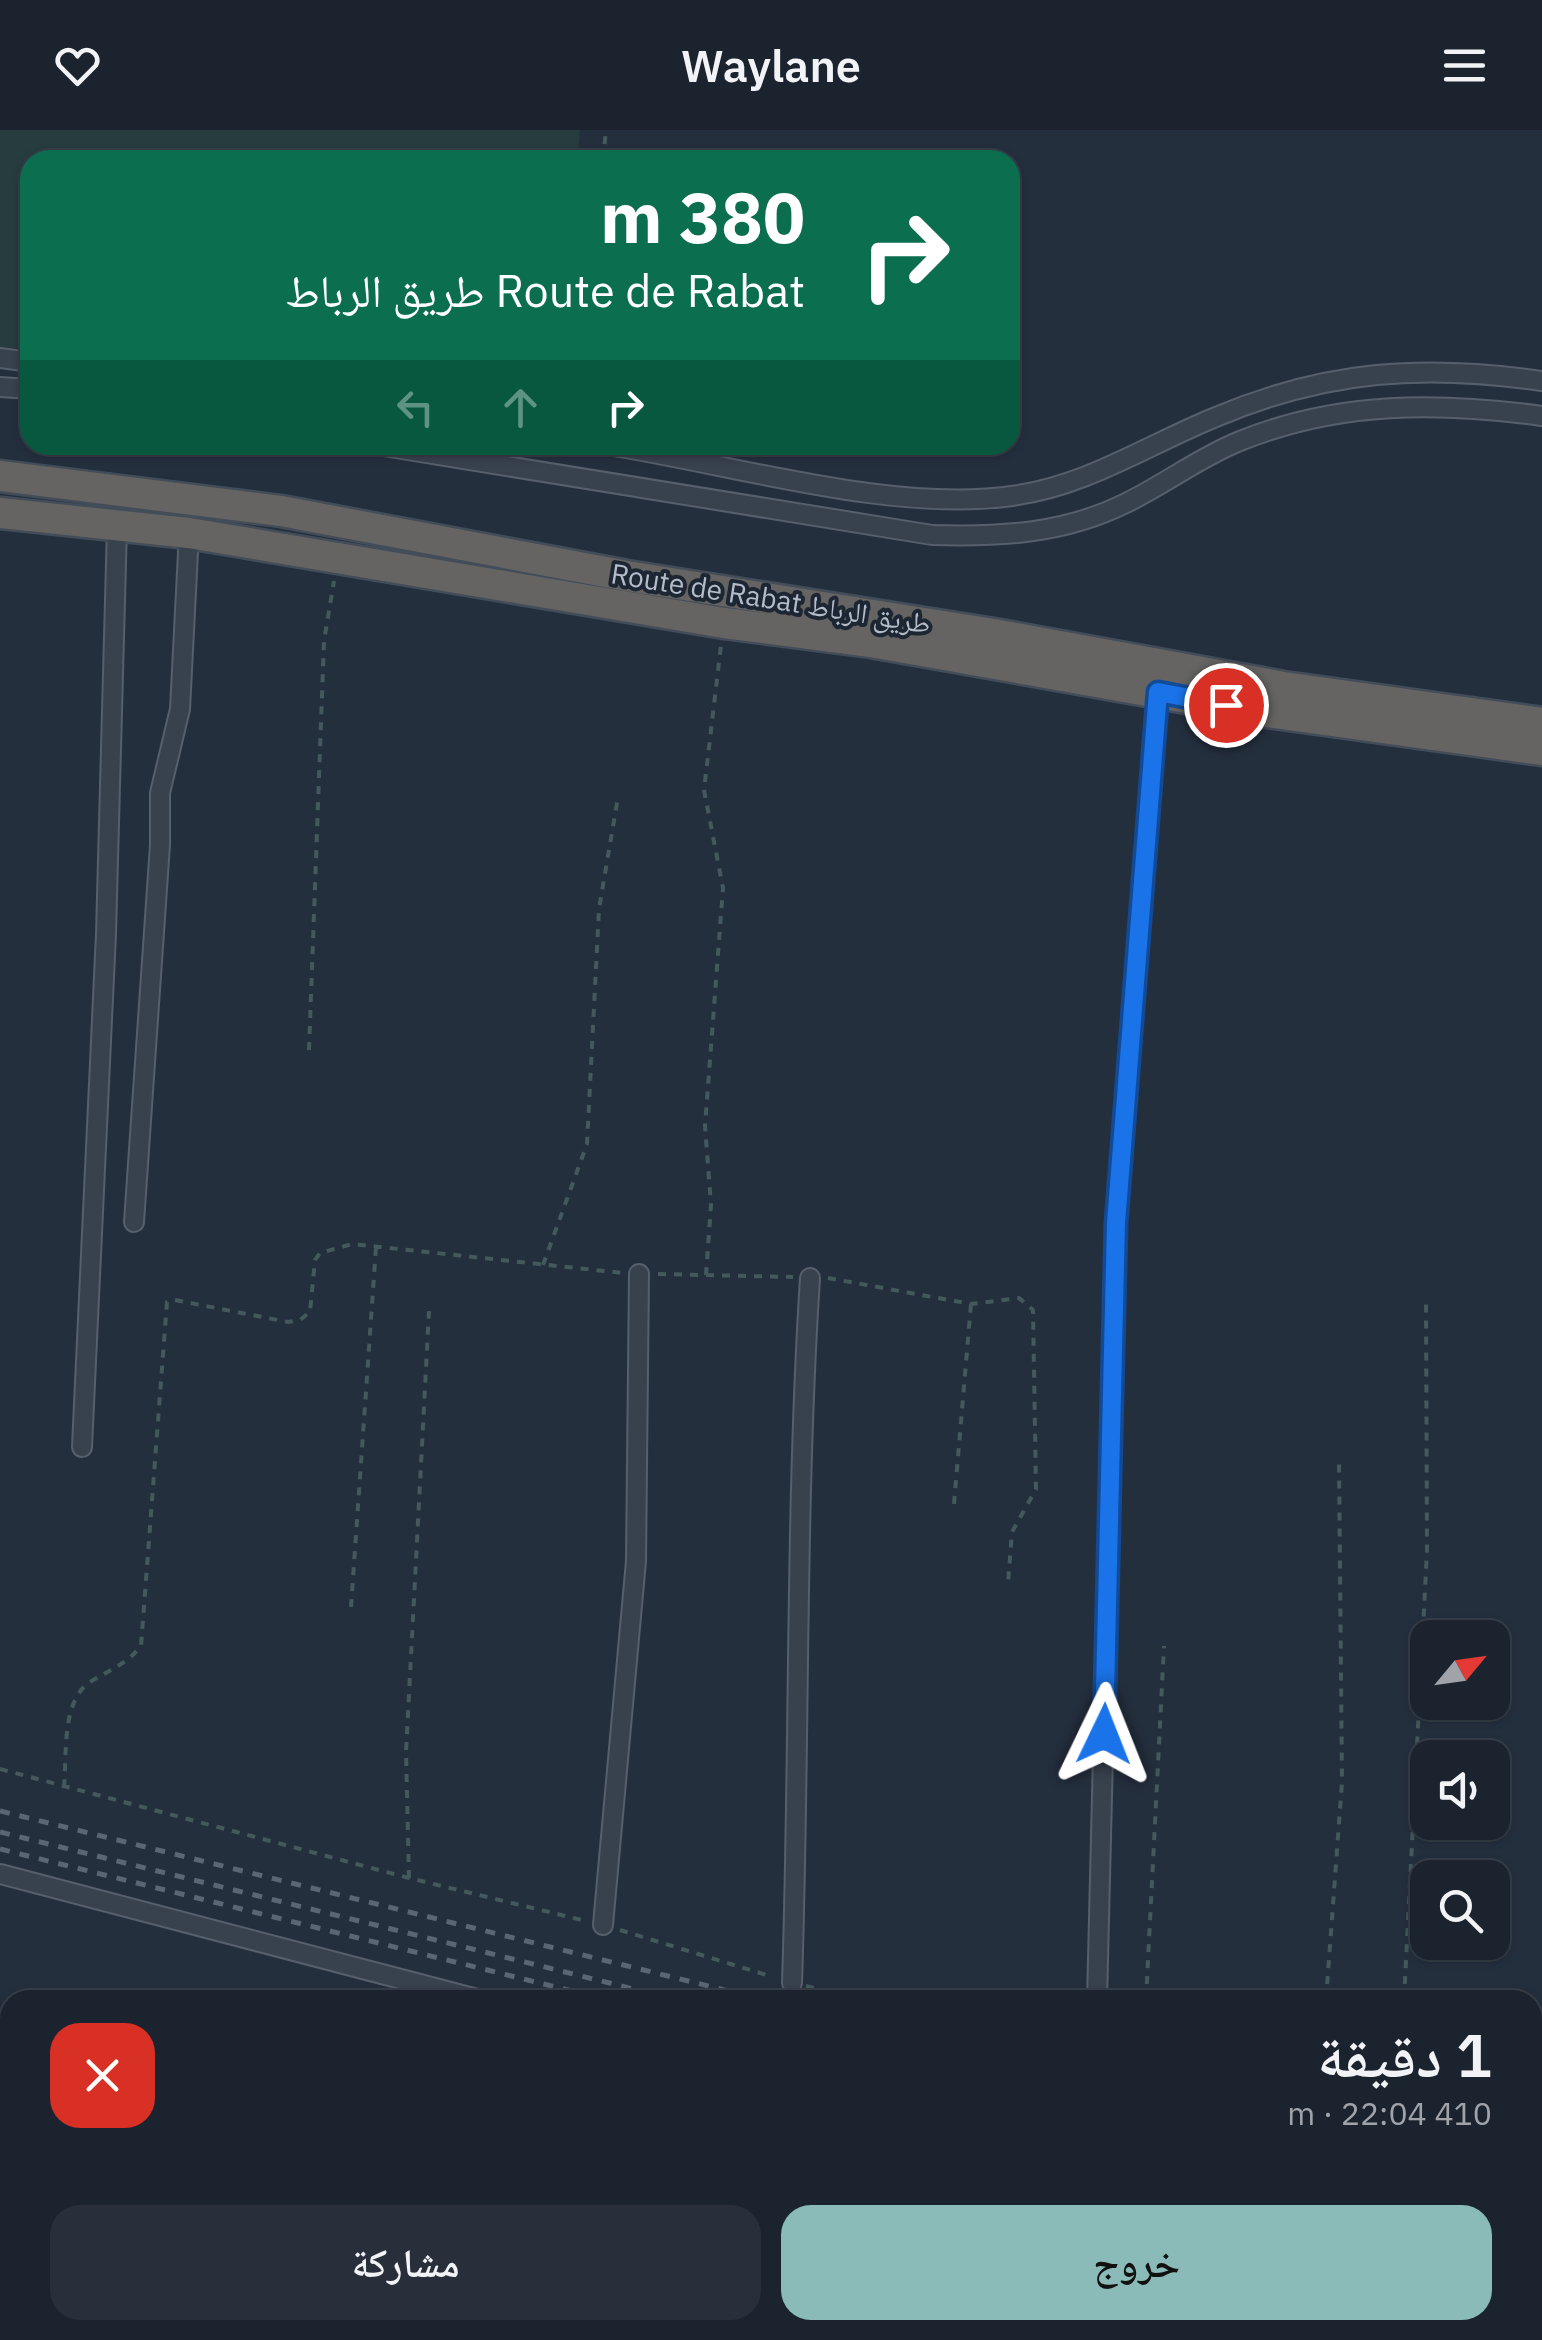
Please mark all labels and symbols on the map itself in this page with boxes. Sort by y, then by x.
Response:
street label: Route de Rabat طريق الرباط [608,554,934,642]
pin [1184,663,1269,748]
north arrow [1410,1620,1510,1720]
position arrow [1052,1682,1156,1786]

